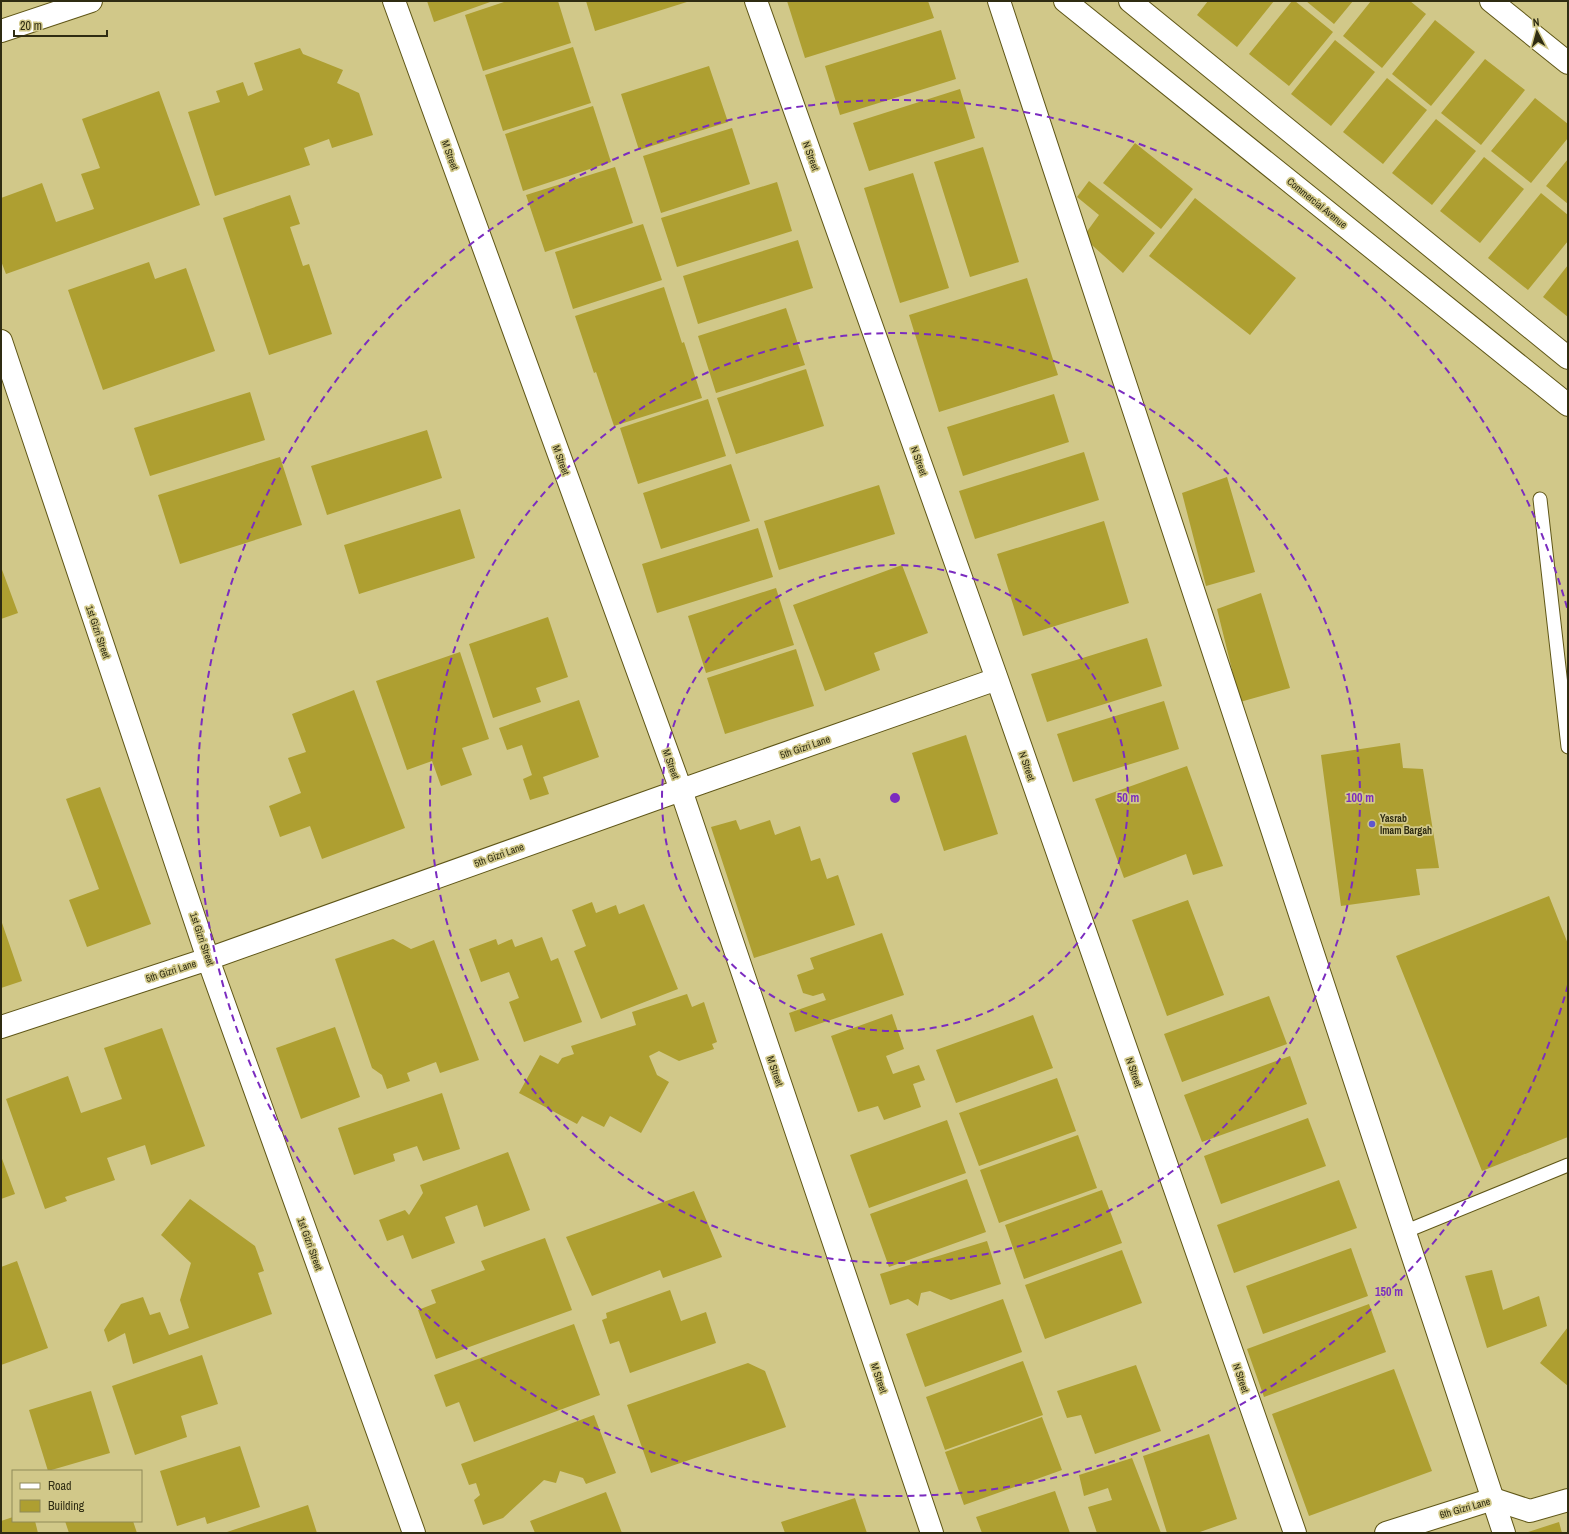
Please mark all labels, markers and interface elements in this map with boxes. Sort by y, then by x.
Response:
scale bar [14,12,107,38]
north arrow [1517,12,1557,52]
text: N [1532,15,1540,29]
text: 20 m [20,18,42,34]
street label: M Street [439,138,462,172]
street label: N Street [800,140,822,173]
street label: Commercial Avenue [1284,175,1350,232]
street label: M Street [550,443,573,477]
street label: N Street [908,445,930,478]
street label: 1st Gizri Street [83,604,113,661]
street label: 5th Gizri Lane [778,732,832,762]
street label: M Street [660,747,683,781]
street label: N Street [1016,750,1038,783]
text: 50 m [1117,790,1139,806]
text: 100 m [1346,790,1374,806]
centre of rings [888,791,902,805]
place label: Yasrab Imam Bargah [1380,812,1432,837]
marker: Yasrab Imam Bargah [1367,819,1377,829]
street label: 5th Gizri Lane [472,840,526,870]
street label: 1st Gizri Street [187,911,217,968]
street label: 5th Gizri Lane [144,957,198,985]
street label: M Street [764,1054,786,1088]
street label: N Street [1123,1056,1145,1089]
street label: 1st Gizri Street [294,1216,326,1273]
text: 150 m [1375,1284,1403,1300]
street label: M Street [868,1361,890,1395]
street label: N Street [1230,1362,1252,1395]
legend [12,1470,142,1522]
text: Road [48,1478,72,1494]
street label: 6th Gizri Lane [1438,1494,1492,1521]
text: Building [48,1498,85,1514]

